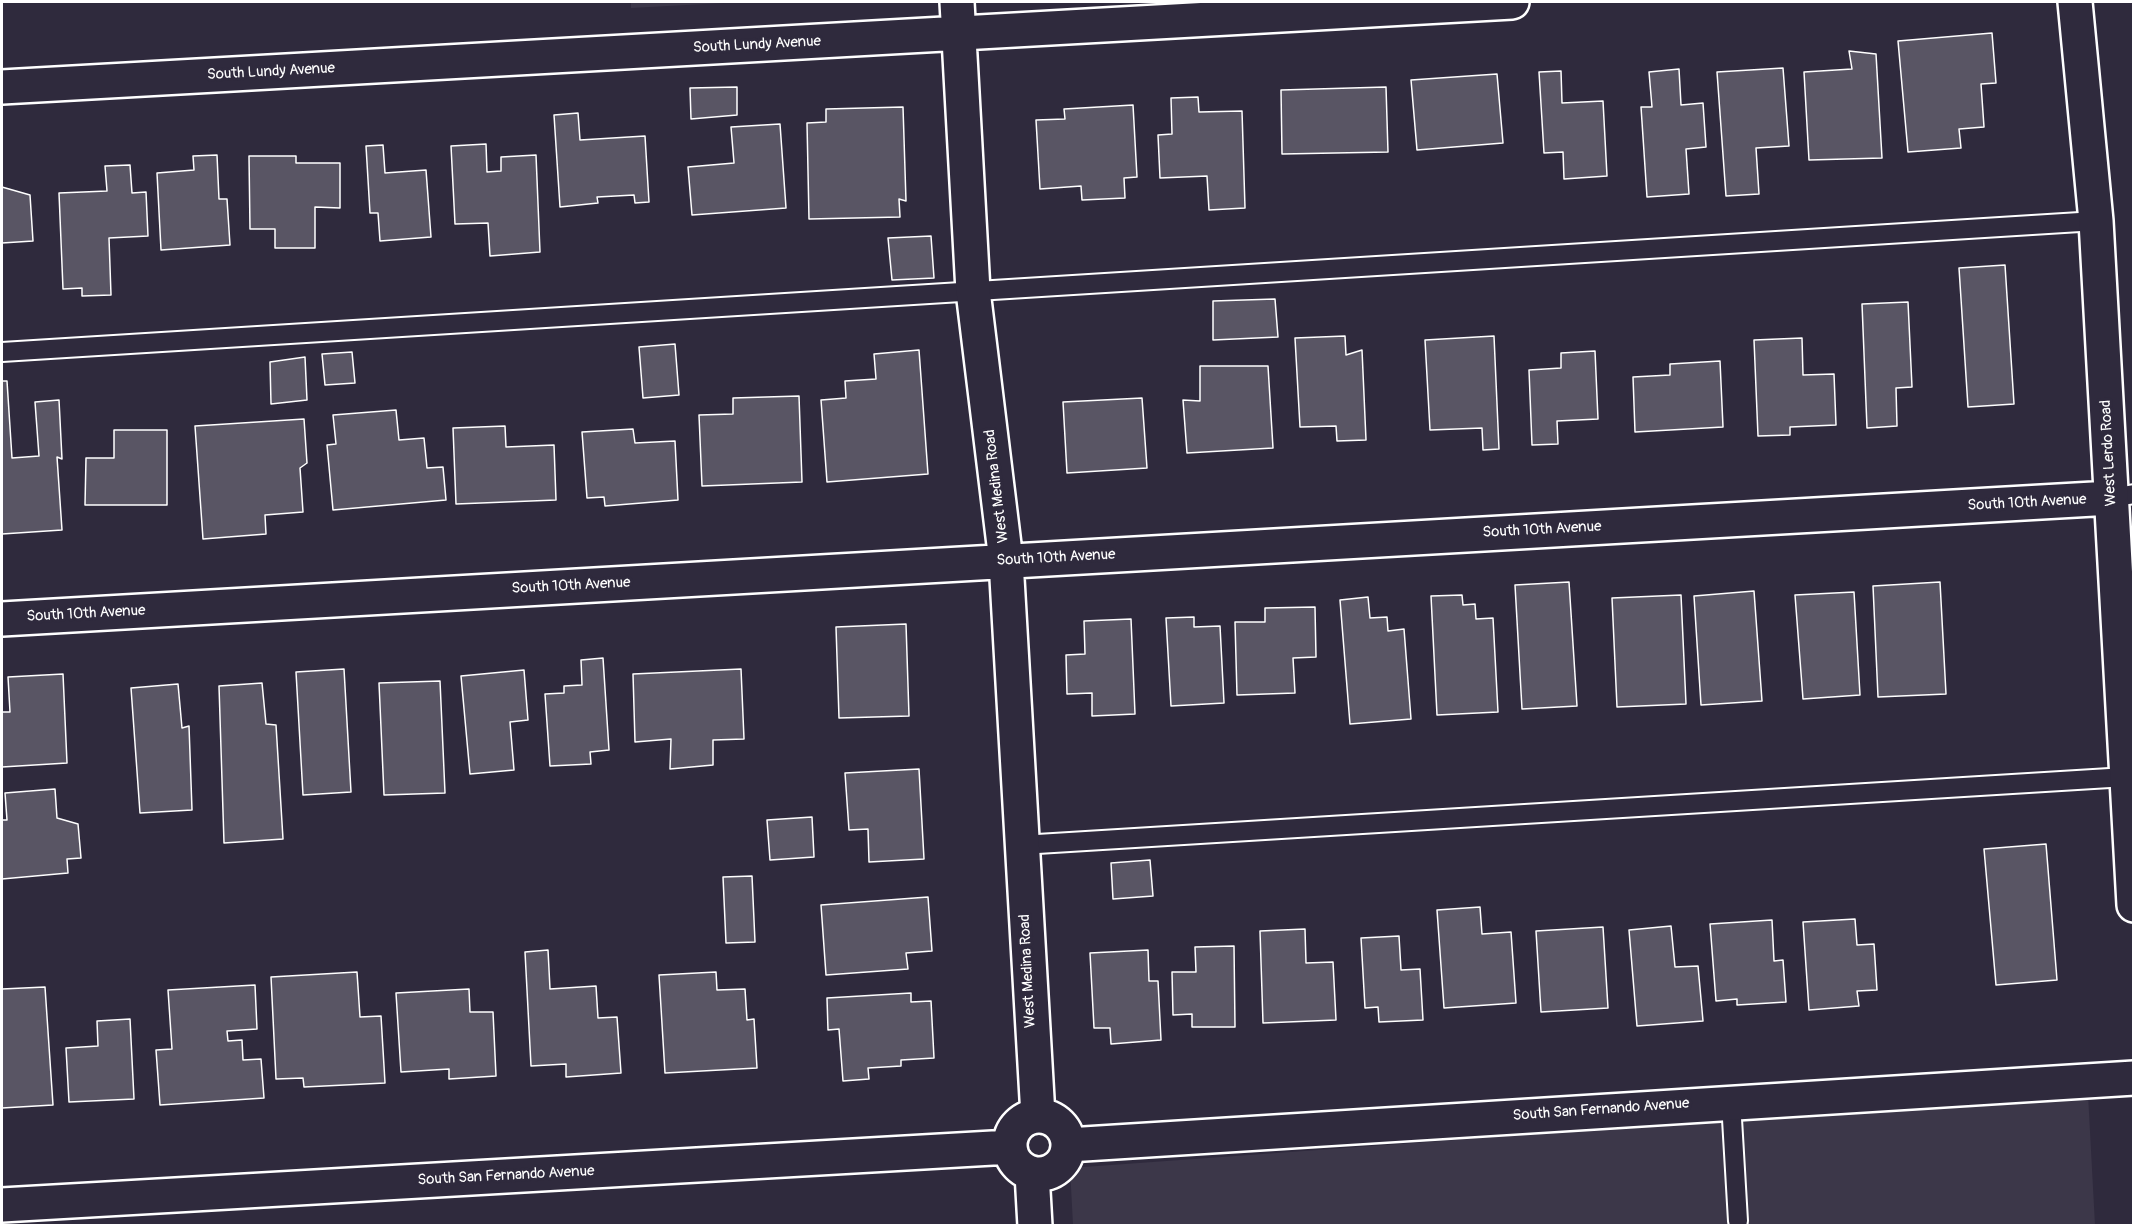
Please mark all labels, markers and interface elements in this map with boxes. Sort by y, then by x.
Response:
street label: South Lundy Avenue [692,33,822,57]
street label: South Lundy Avenue [206,60,336,84]
street label: West Lerdo Road [2097,399,2121,507]
street label: West Medina Road [981,428,1013,544]
street label: South 10th Avenue [1967,491,2087,515]
street label: South 10th Avenue [1482,518,1602,542]
street label: South 10th Avenue [996,546,1116,570]
street label: South 10th Avenue [511,574,631,598]
street label: South 10th Avenue [26,602,146,626]
street label: West Medina Road [1016,914,1040,1028]
street label: South San Fernando Avenue [1512,1095,1690,1125]
street label: South San Fernando Avenue [417,1162,595,1190]

